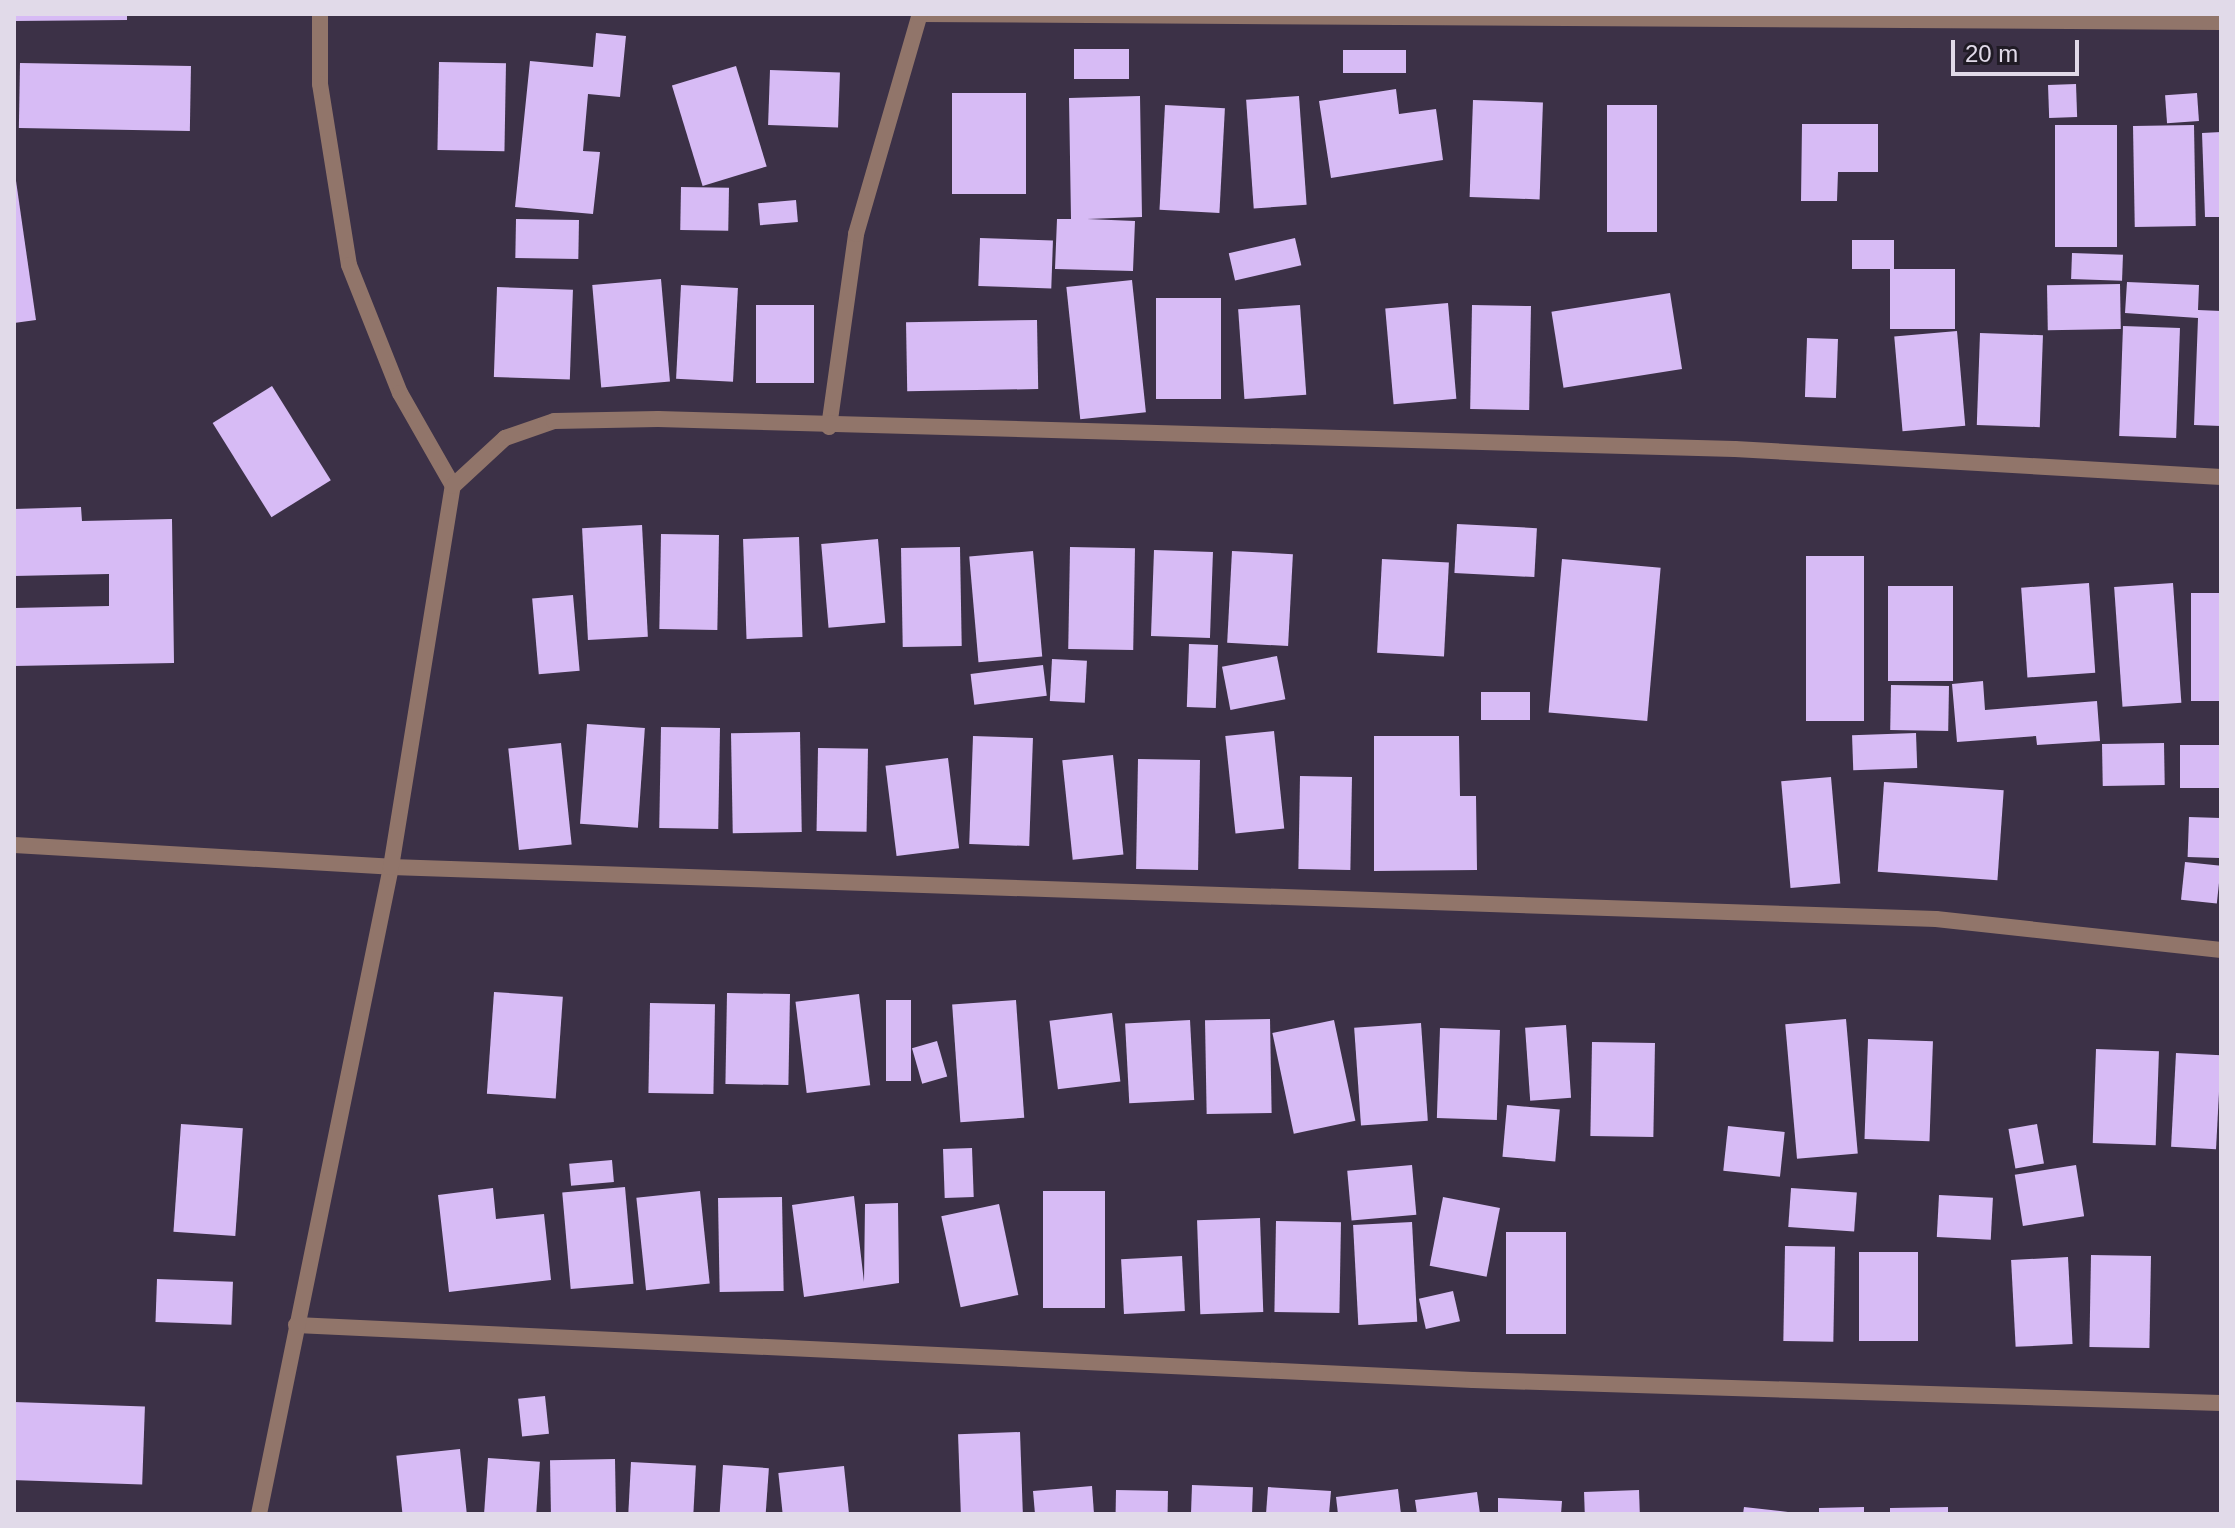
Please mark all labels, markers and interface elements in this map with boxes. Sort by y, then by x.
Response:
scale bar [1955,24,2083,74]
text: 20 m [1965,40,2018,67]

